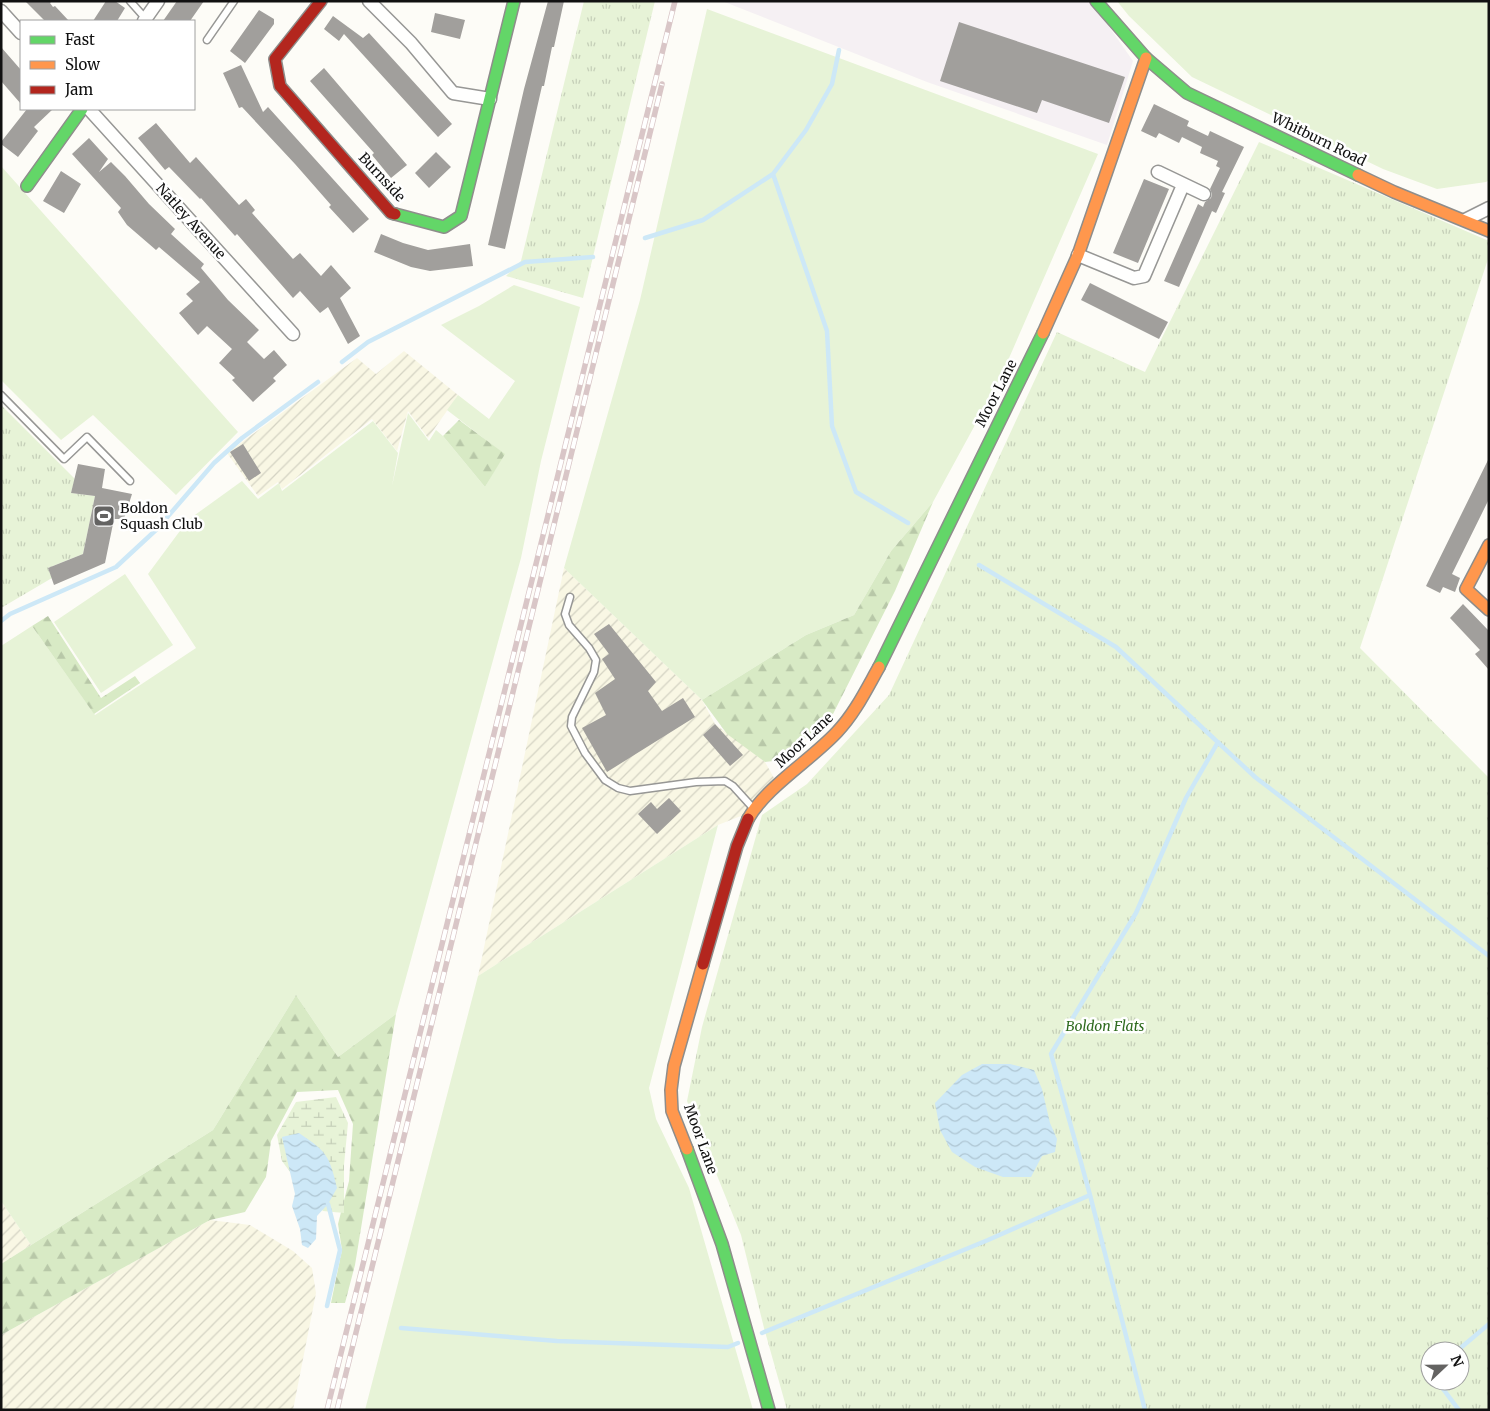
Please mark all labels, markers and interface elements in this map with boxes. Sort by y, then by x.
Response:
legend [20,20,195,110]
text: Fast [65,30,95,49]
text: Slow [65,55,100,74]
text: Jam [64,80,93,99]
street label: Whitburn Road [1268,108,1370,170]
street label: Burnside [355,149,409,205]
street label: Natley Avenue [152,179,230,263]
street label: Moor Lane [971,356,1021,430]
place label: Boldon Squash Club [120,499,203,533]
sports icon: Boldon Squash Club [92,504,116,528]
street label: Moor Lane [771,708,837,772]
park label: Boldon Flats [1066,1017,1145,1035]
street label: Moor Lane [680,1102,722,1176]
north arrow [1420,1341,1470,1391]
text: N [1447,1353,1467,1370]

